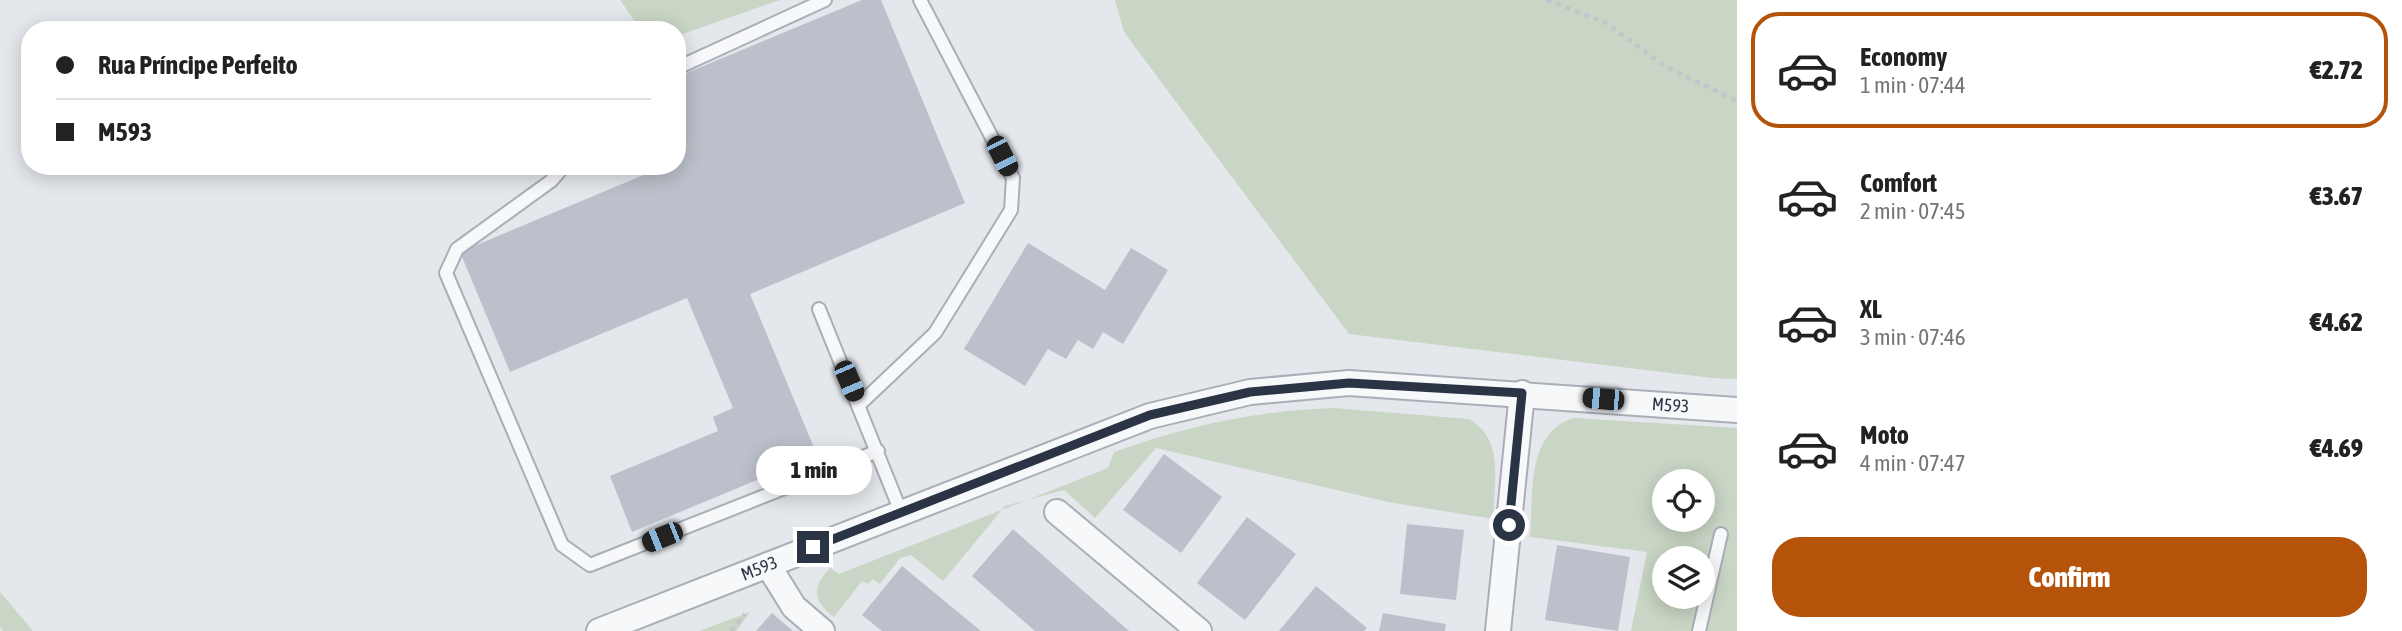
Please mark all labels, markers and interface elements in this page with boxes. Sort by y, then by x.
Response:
icon: car [1776,39,1839,102]
text: Economy [1860,42,1947,72]
text: Rua Príncipe Perfeito [98,50,298,80]
text: €2.72 [2310,55,2363,85]
text: 1 min · 07:44 [1860,72,1966,98]
text: M593 [98,117,152,147]
car [984,133,1021,179]
icon: car [1776,165,1839,228]
text: Comfort [1860,168,1937,198]
text: €3.67 [2310,181,2363,211]
text: 2 min · 07:45 [1860,198,1966,224]
icon: car [1776,291,1839,354]
text: XL [1860,294,1882,324]
text: €4.62 [2310,307,2363,337]
text: 3 min · 07:46 [1860,324,1966,350]
car [832,358,867,404]
car [1582,387,1625,411]
street label: M593 [1651,393,1690,417]
icon: car [1776,417,1839,480]
text: Moto [1860,420,1909,450]
text: €4.69 [2310,433,2363,463]
callout: 1 min [755,446,871,494]
text: 4 min · 07:47 [1860,450,1966,476]
text: 1 min [791,457,837,483]
map controls [1652,469,1715,609]
button: locate [1652,469,1715,532]
route start [1493,509,1525,541]
car [639,519,686,555]
route end [797,531,829,563]
button: Confirm [1772,537,2367,617]
button: layers [1652,546,1715,609]
street label: M593 [738,551,780,585]

